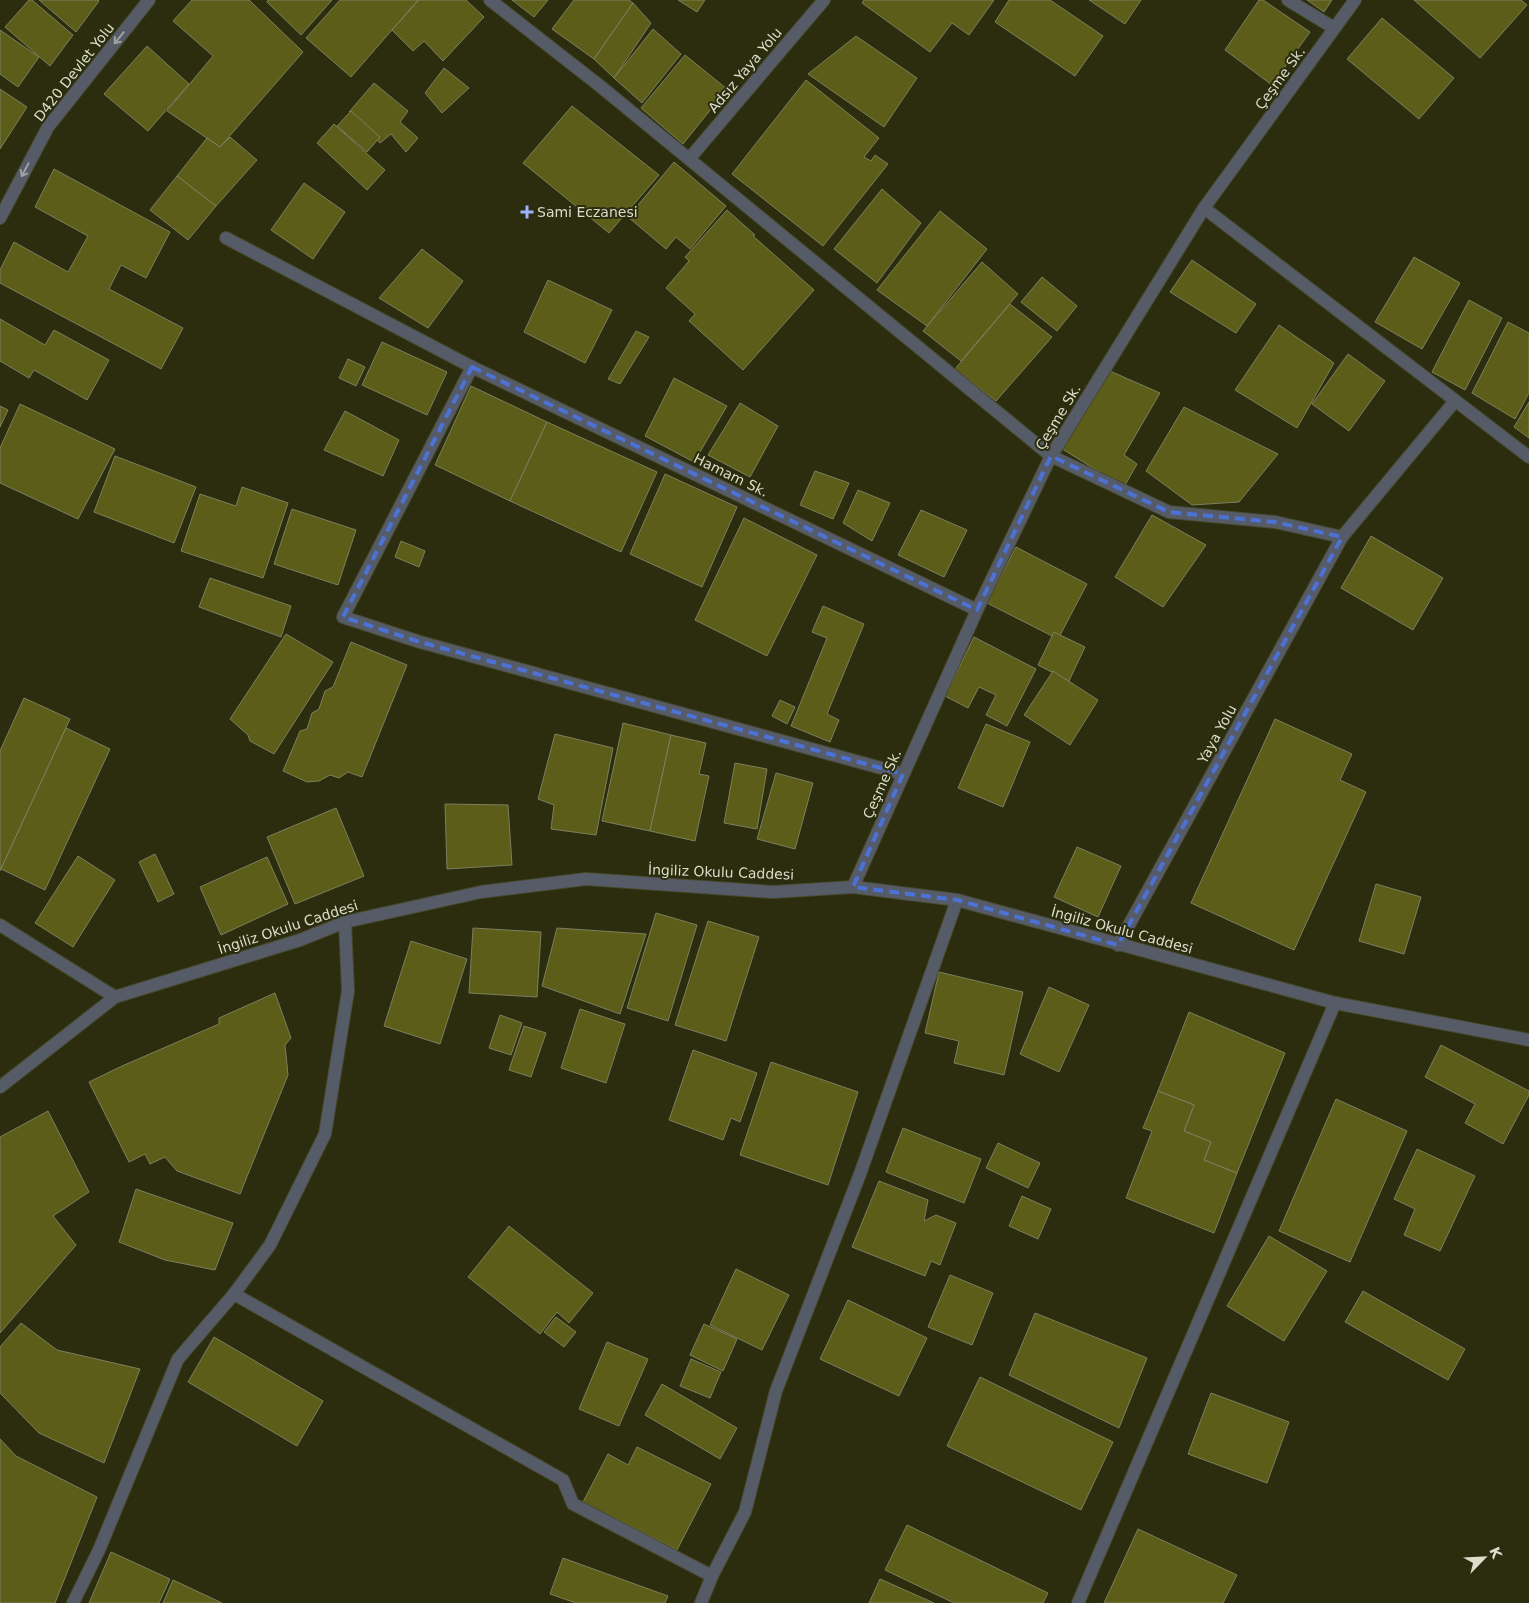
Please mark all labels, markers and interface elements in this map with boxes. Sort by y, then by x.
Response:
street label: D420 Devlet Yolu [31,20,117,124]
street label: Adsız Yaya Yolu [705,24,785,116]
one-way arrow [114,31,125,44]
street label: Çeşme Sk. [1252,43,1308,113]
one-way arrow [20,162,29,177]
place label: Sami Eczanesi [537,204,638,220]
marker: Sami Eczanesi [521,206,533,218]
street label: Çeşme Sk. [1032,381,1084,453]
street label: Hamam Sk. [691,450,771,500]
street label: Yaya Yolu [1194,702,1240,767]
street label: Çeşme Sk. [860,747,904,821]
street label: İngiliz Okulu Caddesi [648,860,794,883]
street label: İngiliz Okulu Caddesi [216,896,360,957]
street label: İngiliz Okulu Caddesi [1049,902,1195,957]
north arrow [1459,1533,1509,1583]
text: K [1486,1544,1506,1562]

